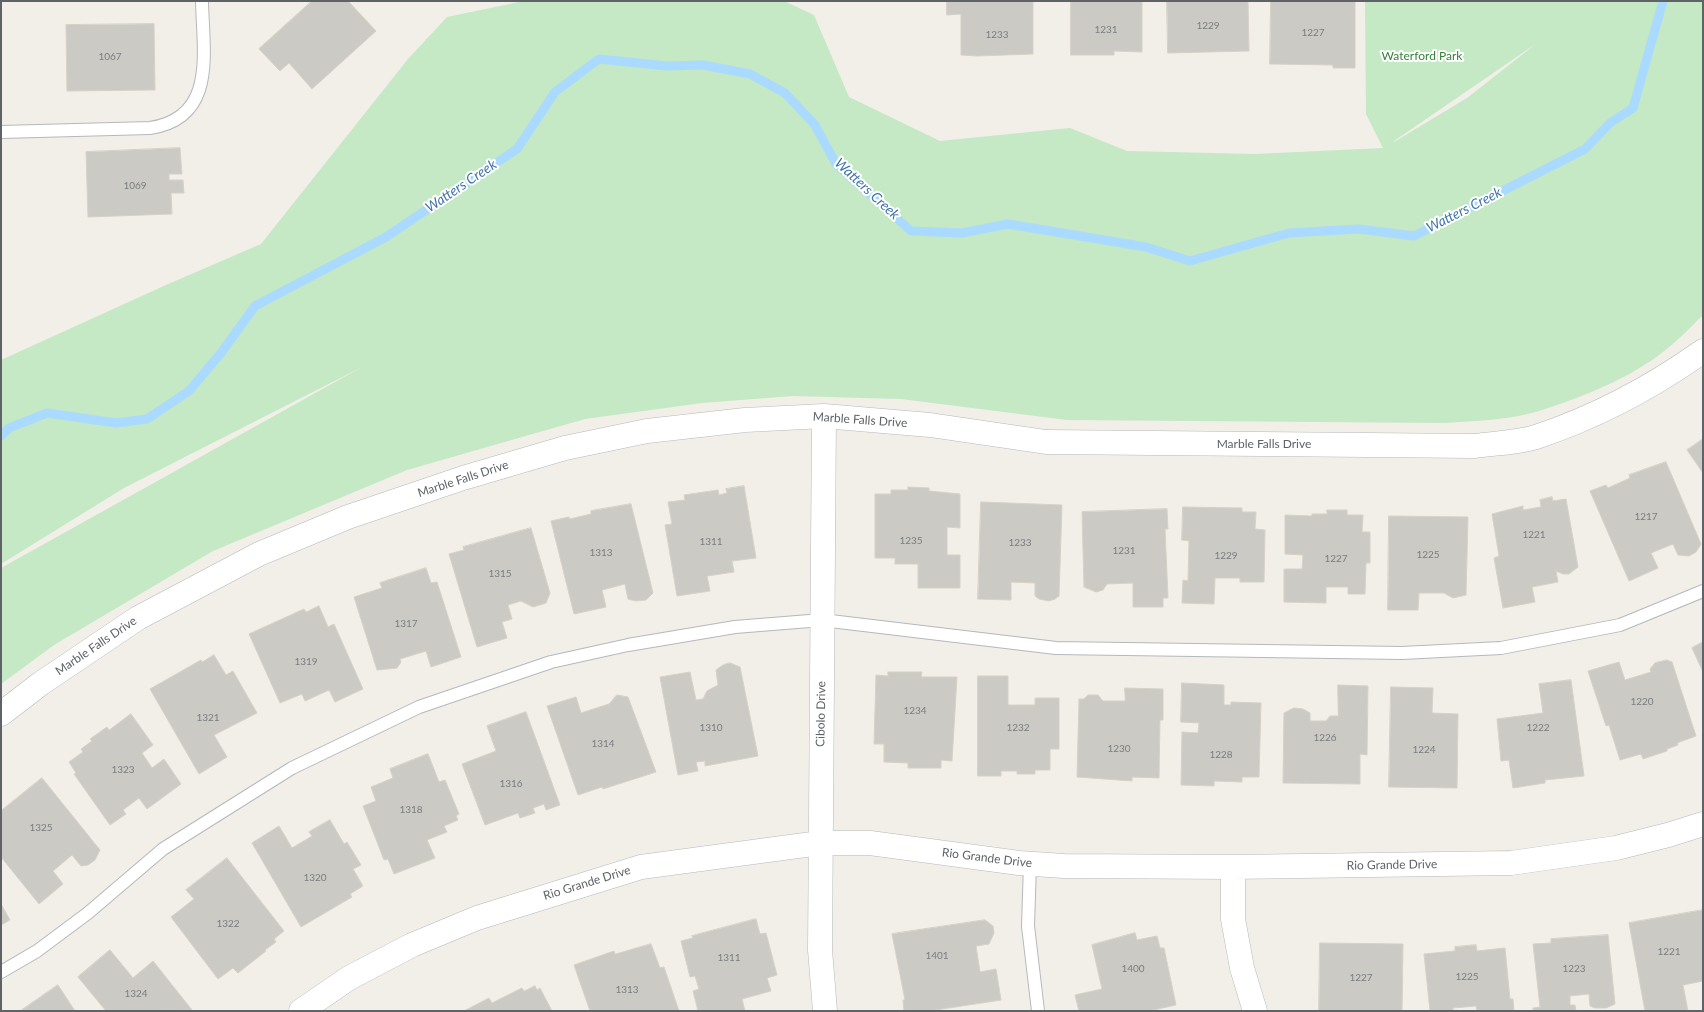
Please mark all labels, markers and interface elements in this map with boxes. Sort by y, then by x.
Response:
house number: 1229 [1196,20,1220,32]
house number: 1231 [1094,24,1118,36]
house number: 1227 [1301,27,1325,39]
house number: 1233 [985,29,1009,41]
park label: Waterford Park [1382,49,1462,63]
house number: 1067 [98,51,122,63]
water label: Watters Creek [831,155,903,223]
water label: Watters Creek [422,156,500,216]
house number: 1069 [123,180,147,192]
water label: Watters Creek [1424,184,1504,236]
street label: Marble Falls Drive [812,410,908,430]
street label: Marble Falls Drive [1217,437,1311,451]
street label: Marble Falls Drive [416,458,510,500]
house number: 1217 [1634,511,1658,523]
house number: 1221 [1522,529,1546,541]
house number: 1235 [899,535,923,547]
house number: 1311 [699,536,723,548]
house number: 1233 [1008,537,1032,549]
house number: 1231 [1112,545,1136,557]
house number: 1313 [589,547,613,559]
house number: 1225 [1416,549,1440,561]
house number: 1229 [1214,550,1238,562]
house number: 1227 [1324,553,1348,565]
house number: 1315 [488,568,512,580]
street label: Marble Falls Drive [53,614,139,678]
house number: 1317 [394,618,418,630]
house number: 1319 [294,656,318,668]
street label: Cibolo Drive [813,681,829,747]
house number: 1220 [1630,696,1654,708]
house number: 1234 [903,705,927,717]
house number: 1321 [196,712,220,724]
house number: 1310 [699,722,723,734]
house number: 1232 [1006,722,1030,734]
house number: 1222 [1526,722,1550,734]
house number: 1226 [1313,732,1337,744]
house number: 1314 [591,738,615,750]
house number: 1230 [1107,743,1131,755]
house number: 1224 [1412,744,1436,756]
house number: 1228 [1209,749,1233,761]
house number: 1323 [111,764,135,776]
house number: 1316 [499,778,523,790]
house number: 1318 [399,804,423,816]
house number: 1325 [29,822,53,834]
street label: Rio Grande Drive [941,845,1033,871]
street label: Rio Grande Drive [1347,857,1437,873]
street label: Rio Grande Drive [542,863,632,903]
house number: 1320 [303,872,327,884]
house number: 1322 [216,918,240,930]
house number: 1221 [1657,946,1681,958]
house number: 1401 [925,950,949,962]
house number: 1311 [717,952,741,964]
house number: 1400 [1121,963,1145,975]
house number: 1223 [1562,963,1586,975]
house number: 1225 [1455,971,1479,983]
house number: 1227 [1349,972,1373,984]
house number: 1313 [615,984,639,996]
house number: 1324 [124,988,148,1000]

